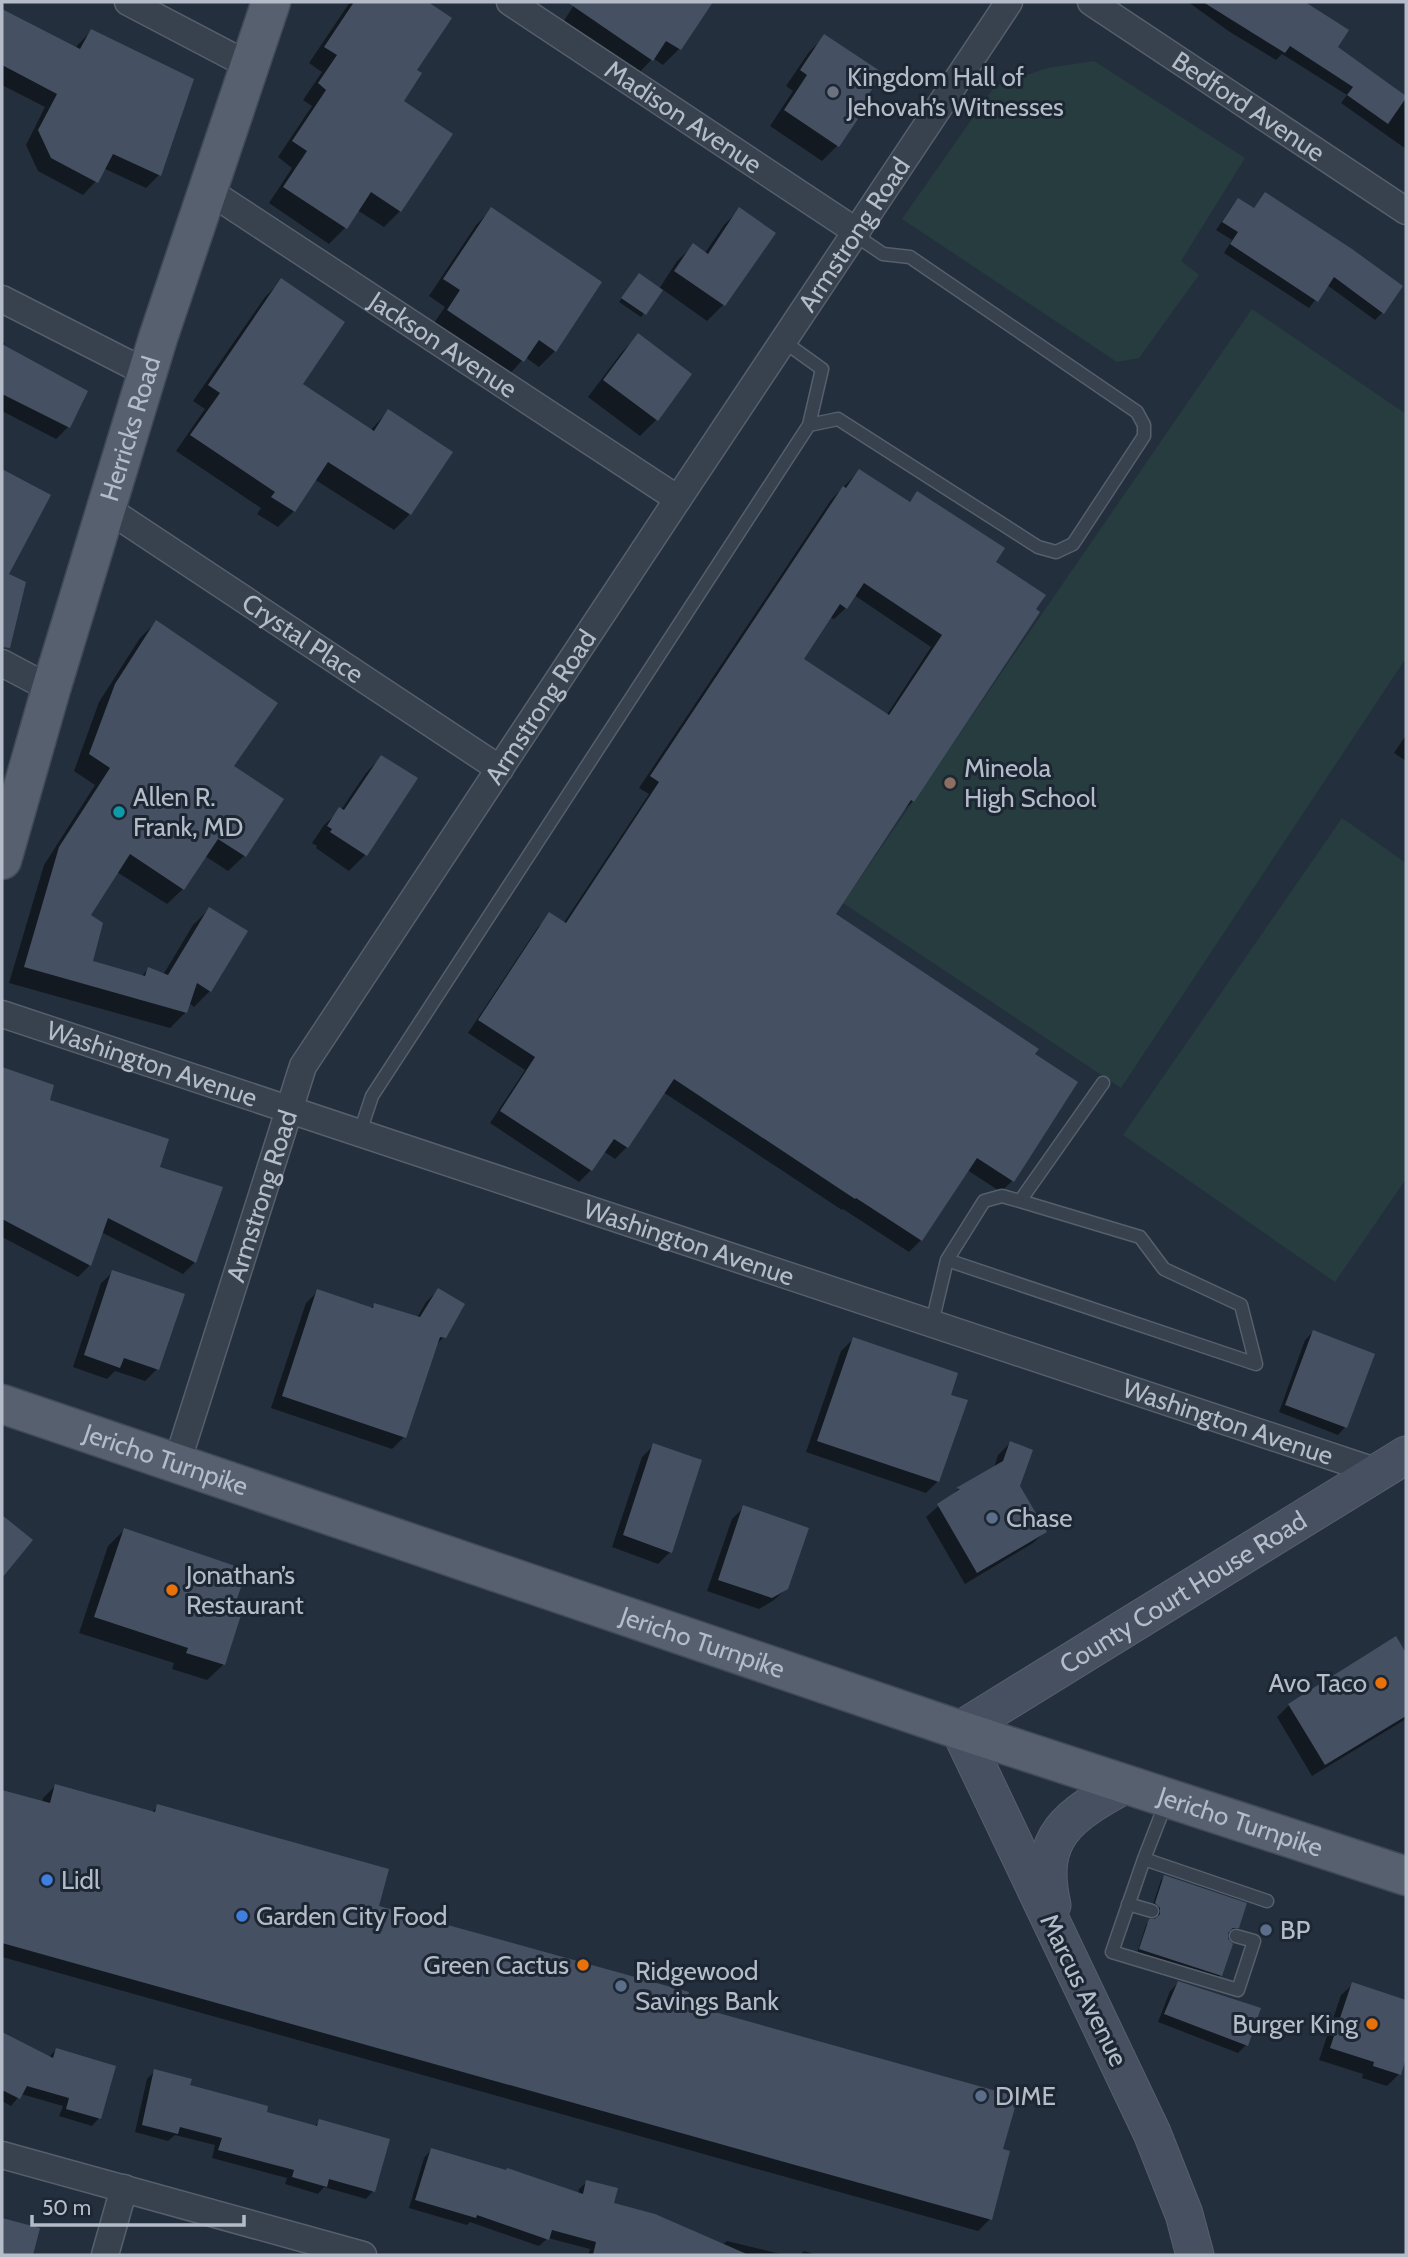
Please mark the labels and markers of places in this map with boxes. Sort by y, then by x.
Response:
place label: Kingdom Hall of Jehovah’s Witnesses [846,61,1064,123]
marker: Kingdom Hall of Jehovah’s Witnesses [825,84,841,100]
place label: Mineola High School [964,752,1096,814]
marker: Mineola High School [942,775,958,791]
place label: Allen R. Frank, MD [133,781,243,843]
marker: Allen R. Frank, MD [111,804,127,820]
place label: Chase [1006,1502,1073,1534]
marker: Chase [984,1510,1000,1526]
place label: Jonathan’s Restaurant [185,1559,304,1621]
marker: Jonathan’s Restaurant [164,1582,180,1598]
place label: Avo Taco [1269,1667,1367,1699]
marker: Avo Taco [1373,1675,1389,1691]
place label: Lidl [61,1864,100,1896]
marker: Lidl [39,1872,55,1888]
place label: Garden City Food [256,1900,448,1932]
marker: Garden City Food [234,1908,250,1924]
place label: BP [1280,1914,1311,1946]
marker: BP [1258,1922,1274,1938]
place label: Green Cactus [423,1949,569,1981]
place label: Ridgewood Savings Bank [635,1955,779,2017]
marker: Green Cactus [575,1957,591,1973]
marker: Ridgewood Savings Bank [613,1978,629,1994]
place label: Burger King [1232,2008,1359,2040]
marker: Burger King [1364,2016,1380,2032]
place label: DIME [995,2080,1056,2112]
marker: DIME [973,2088,989,2104]

